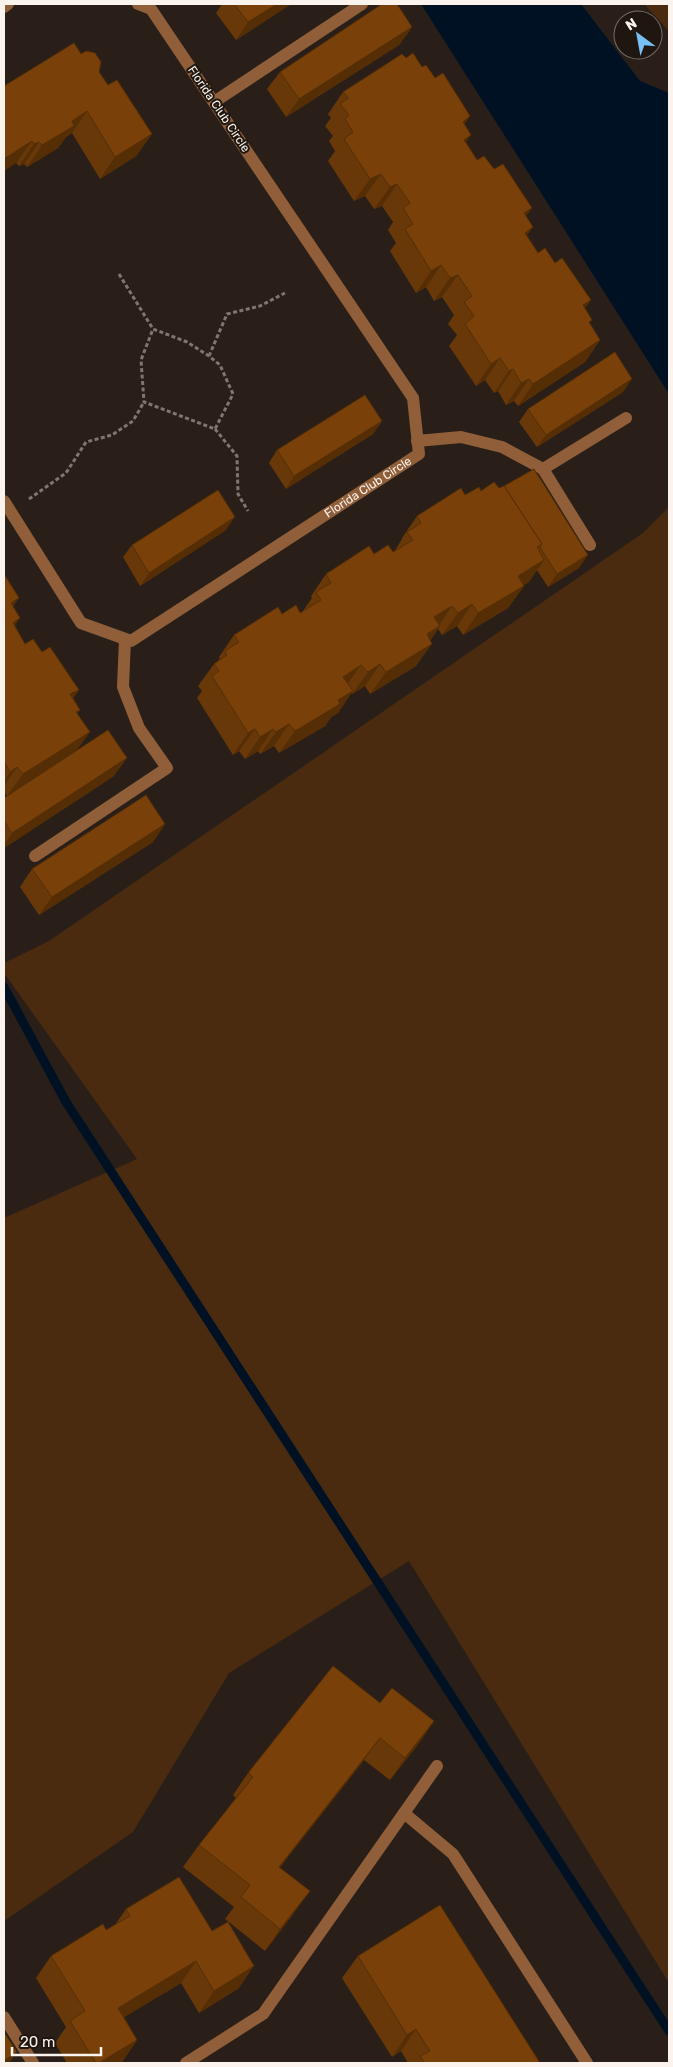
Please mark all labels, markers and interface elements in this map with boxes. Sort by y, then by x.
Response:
north arrow [613,10,663,60]
text: N [623,15,640,34]
street label: Florida Club Circle [185,63,253,155]
street label: Florida Club Circle [322,454,414,520]
scale bar [12,2024,101,2056]
text: 20 m [20,2033,55,2051]

